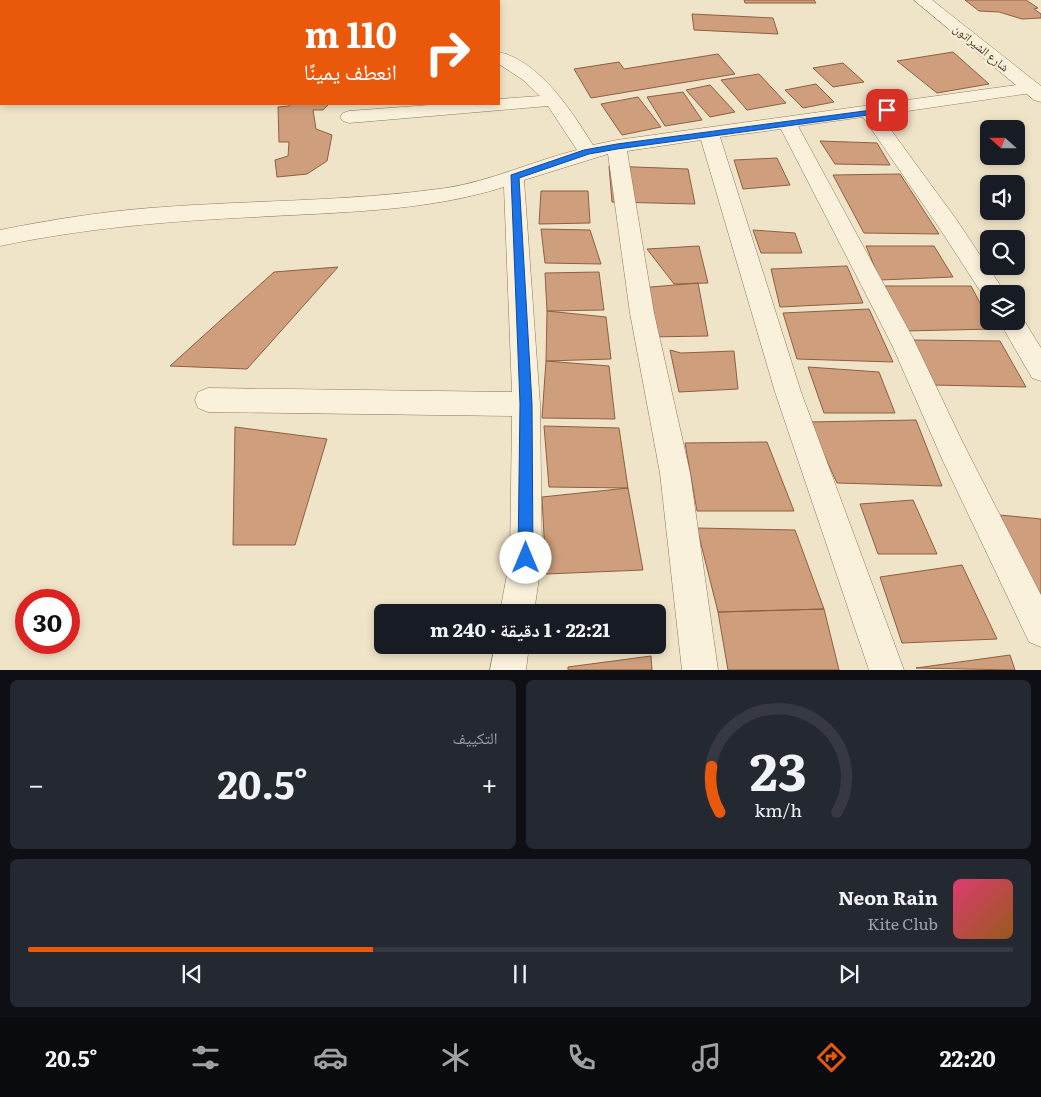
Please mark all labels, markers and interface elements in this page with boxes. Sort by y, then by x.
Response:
text: 110 m [305,7,397,59]
street label: شارع الشيراتون [950,19,1014,75]
icon: right [415,20,480,85]
text: انعطف يمينًا [304,54,397,87]
pin [866,89,908,131]
icon: arrive [873,96,901,124]
north arrow [980,120,1025,165]
map controls [980,120,1025,330]
button: sound [980,175,1025,220]
button: search [980,230,1025,275]
button: layers [980,285,1025,330]
position arrow [499,531,551,583]
speed limit sign: 30 [15,589,80,654]
text: 22:21 · 1 دقيقة · 240 m [430,615,610,643]
text: التكييف [453,725,498,749]
text: 23 [750,729,807,807]
text: 20.5° [218,754,308,811]
text: − [28,762,44,804]
text: + [481,762,498,804]
text: km/h [754,796,802,823]
text: Neon Rain [838,883,938,911]
text: Kite Club [868,911,938,935]
icon: previous [178,960,206,988]
icon: pause [506,960,534,988]
icon: next [835,960,863,988]
icon: filters [188,1040,223,1075]
icon: car [313,1040,348,1075]
icon: climate [438,1040,473,1075]
icon: phone [564,1040,599,1075]
icon: music [689,1040,724,1075]
icon: directions [814,1040,849,1075]
text: 20.5° [45,1041,98,1074]
text: 22:20 [940,1041,996,1074]

